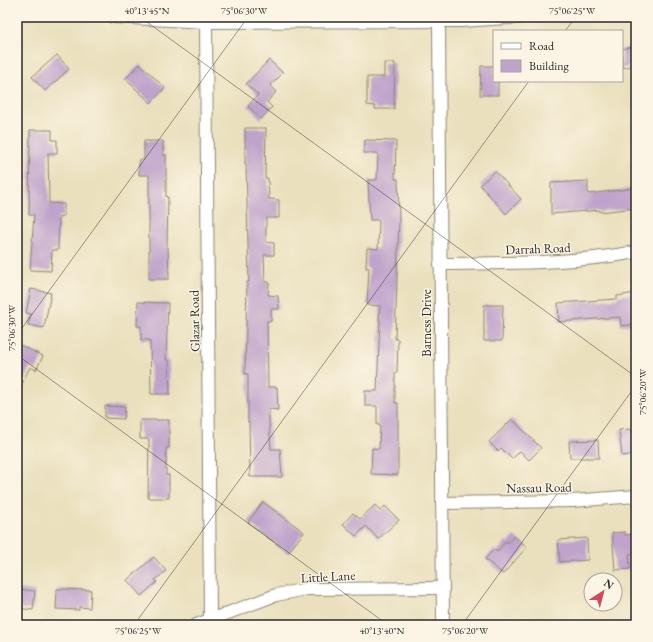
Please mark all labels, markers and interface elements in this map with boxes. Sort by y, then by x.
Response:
text: 40°13'45"N [125,4,170,17]
text: 75°06'30"W [221,4,268,17]
text: 75°06'25"W [549,4,596,17]
legend [493,30,623,82]
text: Road [529,38,555,54]
text: Building [529,58,570,74]
street label: Darrah Road [505,239,571,258]
street label: Barness Drive [418,289,435,357]
street label: Glazar Road [185,290,204,352]
text: 75°06'30"W [5,304,18,351]
text: 75°06'20"W [636,368,649,415]
street label: Nassau Road [506,478,572,497]
street label: Little Lane [300,567,356,586]
north arrow [583,572,623,612]
text: N [601,576,617,592]
text: 75°06'25"W [115,624,162,637]
text: 40°13'40"N [360,624,405,637]
text: 75°06'20"W [442,624,489,637]

